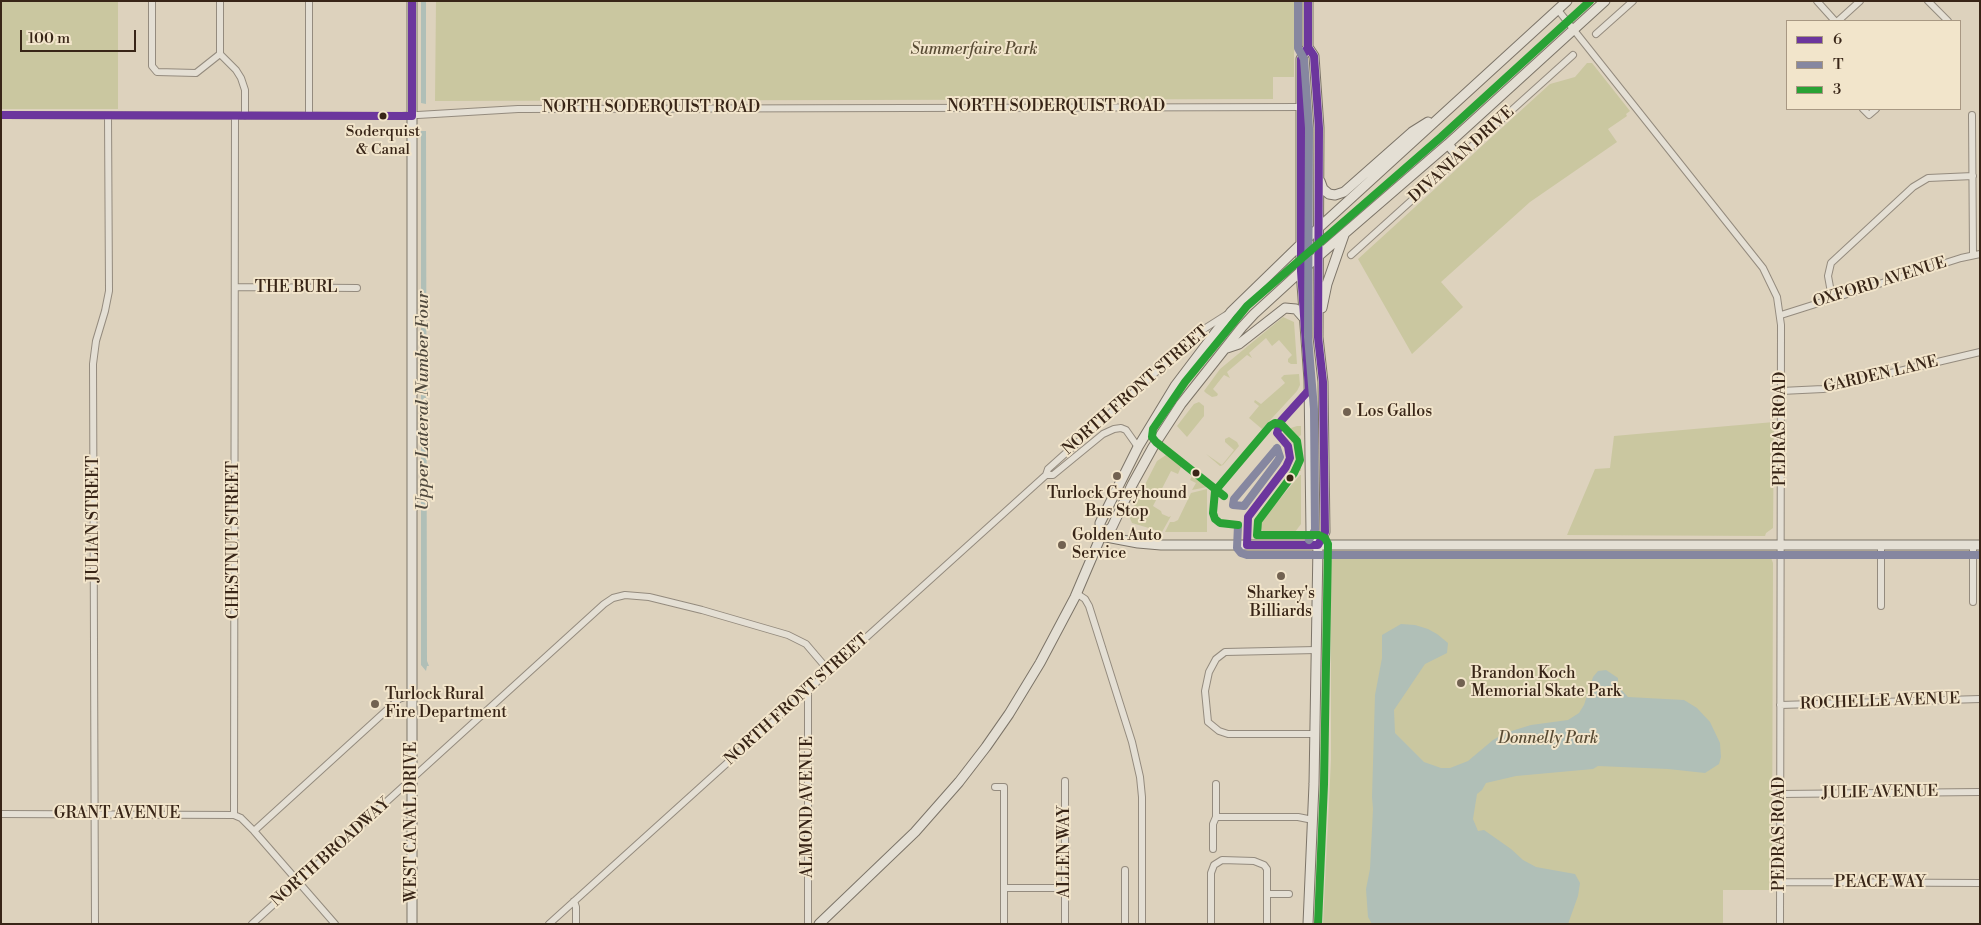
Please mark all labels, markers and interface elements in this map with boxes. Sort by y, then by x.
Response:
scale bar [22,20,139,52]
legend [1786,20,1961,110]
text: 100 m [28,29,70,48]
text: 6 [1833,30,1842,49]
park label: Summerfaire Park [910,40,1038,60]
text: T [1833,55,1844,74]
text: 3 [1833,80,1841,99]
street label: NORTH SODERQUIST ROAD [947,97,1165,117]
street label: NORTH SODERQUIST ROAD [542,98,760,118]
street label: DIVANIAN DRIVE [1405,103,1519,207]
marker: Soderquist & Canal [378,111,388,121]
place label: Soderquist & Canal [346,123,420,158]
street label: OXFORD AVENUE [1811,254,1949,312]
street label: THE BURL [255,278,337,298]
water label: Upper Lateral Number Four [413,291,435,511]
street label: NORTH FRONT STREET [1059,322,1213,460]
street label: GARDEN LANE [1822,352,1940,398]
street label: PEDRAS ROAD [1771,372,1791,486]
place label: Los Gallos [1357,402,1432,422]
marker: Los Gallos [1341,406,1353,418]
street label: JULIAN STREET [84,456,104,582]
street label: CHESTNUT STREET [224,461,244,619]
unlabelled marker [1191,468,1201,478]
marker: Turlock Greyhound Bus Stop [1111,470,1123,482]
unlabelled marker [1285,473,1295,483]
place label: Turlock Greyhound Bus Stop [1047,484,1187,522]
place label: Golden Auto Service [1072,526,1162,564]
marker: Golden Auto Service [1056,539,1068,551]
marker: Sharkey's Billiards [1275,570,1287,582]
place label: Sharkey's Billiards [1247,584,1315,622]
street label: NORTH FRONT STREET [721,630,873,770]
place label: Brandon Koch Memorial Skate Park [1471,664,1621,702]
marker: Brandon Koch Memorial Skate Park [1455,677,1467,689]
place label: Turlock Rural Fire Department [385,685,507,723]
street label: ROCHELLE AVENUE [1799,690,1961,714]
marker: Turlock Rural Fire Department [369,698,381,710]
park label: Donnelly Park [1498,729,1598,749]
street label: ALMOND AVENUE [798,736,818,878]
street label: WEST CANAL DRIVE [402,742,422,902]
street label: PEDRAS ROAD [1770,777,1790,891]
street label: JULIE AVENUE [1822,782,1938,804]
street label: NORTH BROADWAY [268,795,394,911]
street label: GRANT AVENUE [54,804,180,824]
street label: ALLEN WAY [1055,806,1075,898]
street label: PEACE WAY [1834,873,1926,893]

